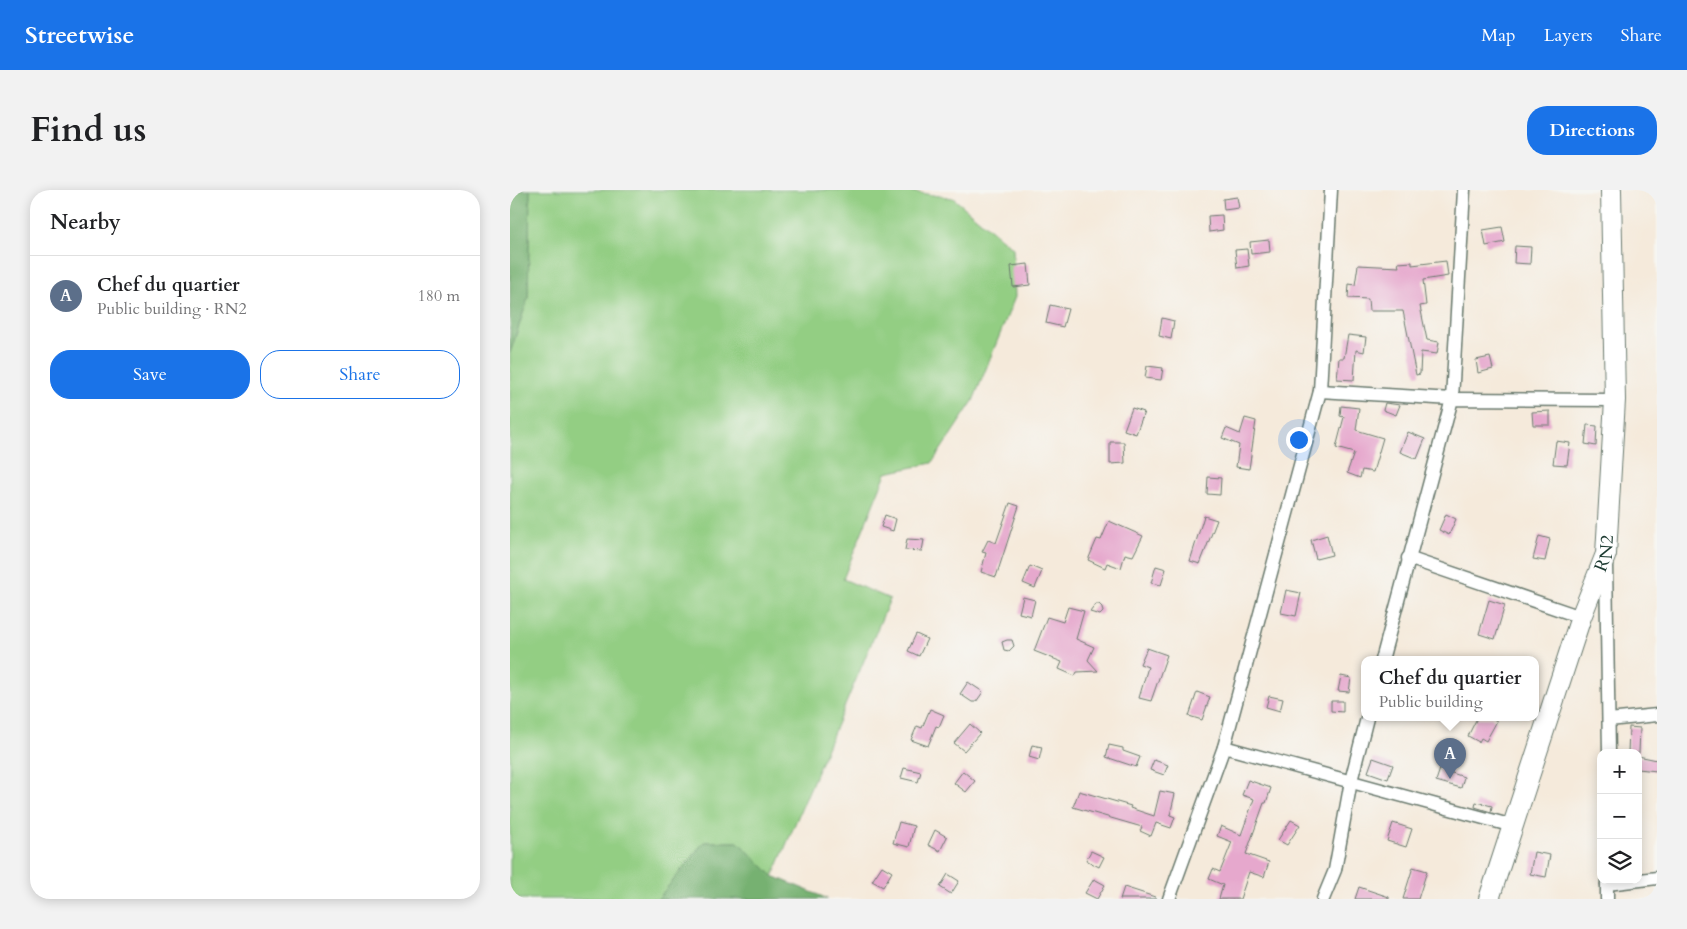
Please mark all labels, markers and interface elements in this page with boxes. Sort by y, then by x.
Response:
text: Streetwise [25,19,134,52]
text: Map [1481,23,1516,48]
text: Layers [1544,23,1593,48]
text: Share [1621,23,1662,48]
text: Find us [30,106,146,154]
button: Directions [1527,106,1657,155]
text: Nearby [50,208,121,237]
text: Chef du quartier [97,272,240,298]
text: A [60,285,72,307]
text: 180 m [418,285,460,307]
text: Public building · RN2 [97,298,247,320]
button: Save [50,350,250,399]
button: Share [260,350,460,399]
your location [1286,427,1312,453]
street label: RN2 [1588,534,1620,575]
popup [1361,656,1539,721]
text: Chef du quartier [1379,665,1521,691]
text: Public building [1379,691,1483,713]
pin: A [1434,738,1466,779]
map controls [1597,749,1642,884]
button: + [1597,749,1642,794]
button: − [1597,794,1642,839]
button: layers [1597,839,1642,884]

